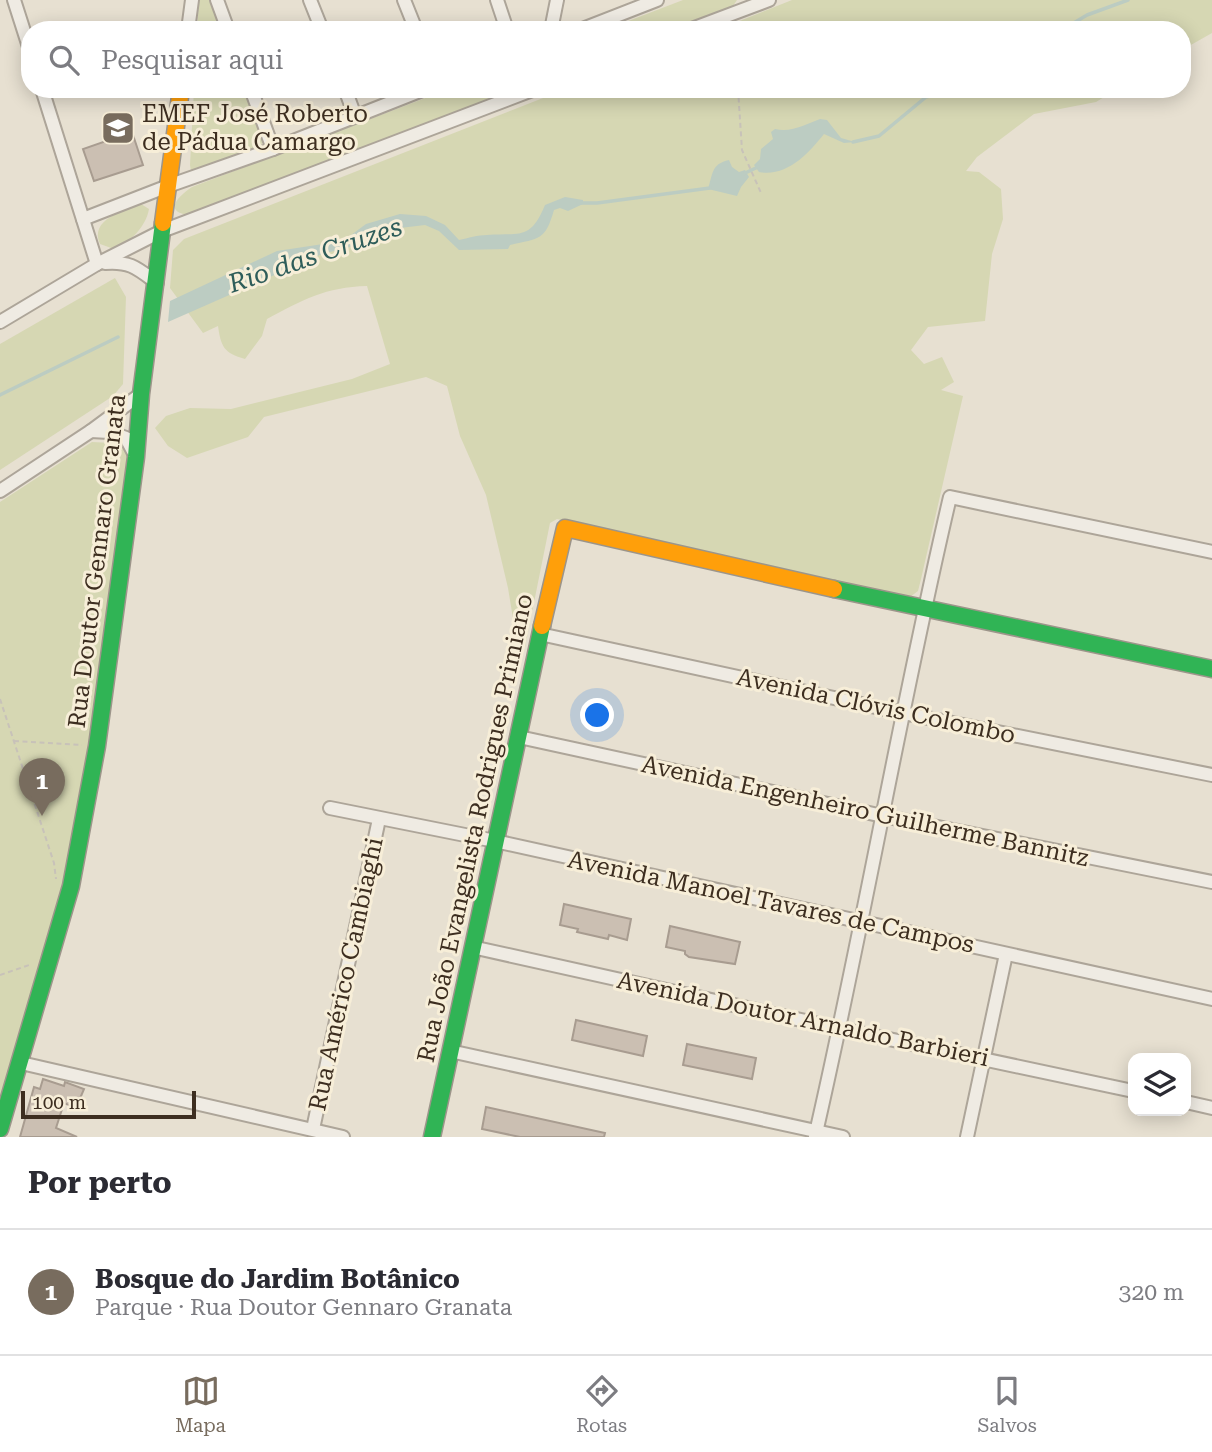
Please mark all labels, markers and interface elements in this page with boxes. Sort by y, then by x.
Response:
search box [21,21,1191,98]
icon: search [45,41,83,79]
text: Pesquisar aqui [101,45,283,75]
place label: EMEF José Roberto de Pádua Camargo [142,100,368,156]
school or university icon: EMEF José Roberto de Pádua Camargo [99,109,137,147]
water label: Rio das Cruzes [223,211,406,299]
street label: Rua Doutor Gennaro Granata [63,392,131,730]
street label: Rua João Evangelista Rodrigues Primiano [412,591,538,1065]
street label: Avenida Clóvis Colombo [734,663,1018,749]
your location [580,698,614,732]
street label: Avenida Engenheiro Guilherme Bannitz [639,750,1091,872]
pin: 1 [19,758,65,816]
street label: Rua Américo Cambiaghi [303,835,389,1113]
street label: Avenida Manoel Tavares de Campos [565,845,977,959]
street label: Avenida Doutor Arnaldo Barbieri [615,966,992,1072]
map controls [1128,1053,1191,1116]
button: layers [1128,1053,1191,1116]
scale bar [21,1088,196,1120]
text: 100 m [32,1091,86,1114]
text: Por perto [28,1165,172,1200]
text: Bosque do Jardim Botânico [95,1264,460,1294]
text: 1 [45,1279,57,1306]
text: 320 m [1119,1279,1184,1306]
text: Parque · Rua Doutor Gennaro Granata [95,1294,512,1321]
tab: Mapa [175,1372,226,1437]
tab: Rotas [576,1372,627,1437]
tab: Salvos [977,1372,1037,1437]

